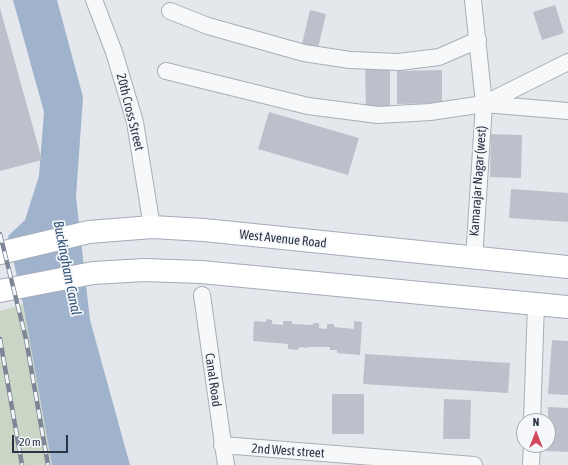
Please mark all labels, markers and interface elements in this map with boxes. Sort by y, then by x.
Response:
street label: 20th Cross Street [113,72,147,152]
street label: Kamarajar Nagar (west) [466,125,490,237]
water label: Buckingham Canal [50,219,84,317]
street label: West Avenue Road [239,227,327,251]
street label: Canal Road [201,352,225,408]
north arrow [516,413,556,453]
text: N [533,416,539,428]
scale bar [14,427,70,453]
text: 20 m [19,435,41,449]
street label: 2nd West street [251,441,325,461]

